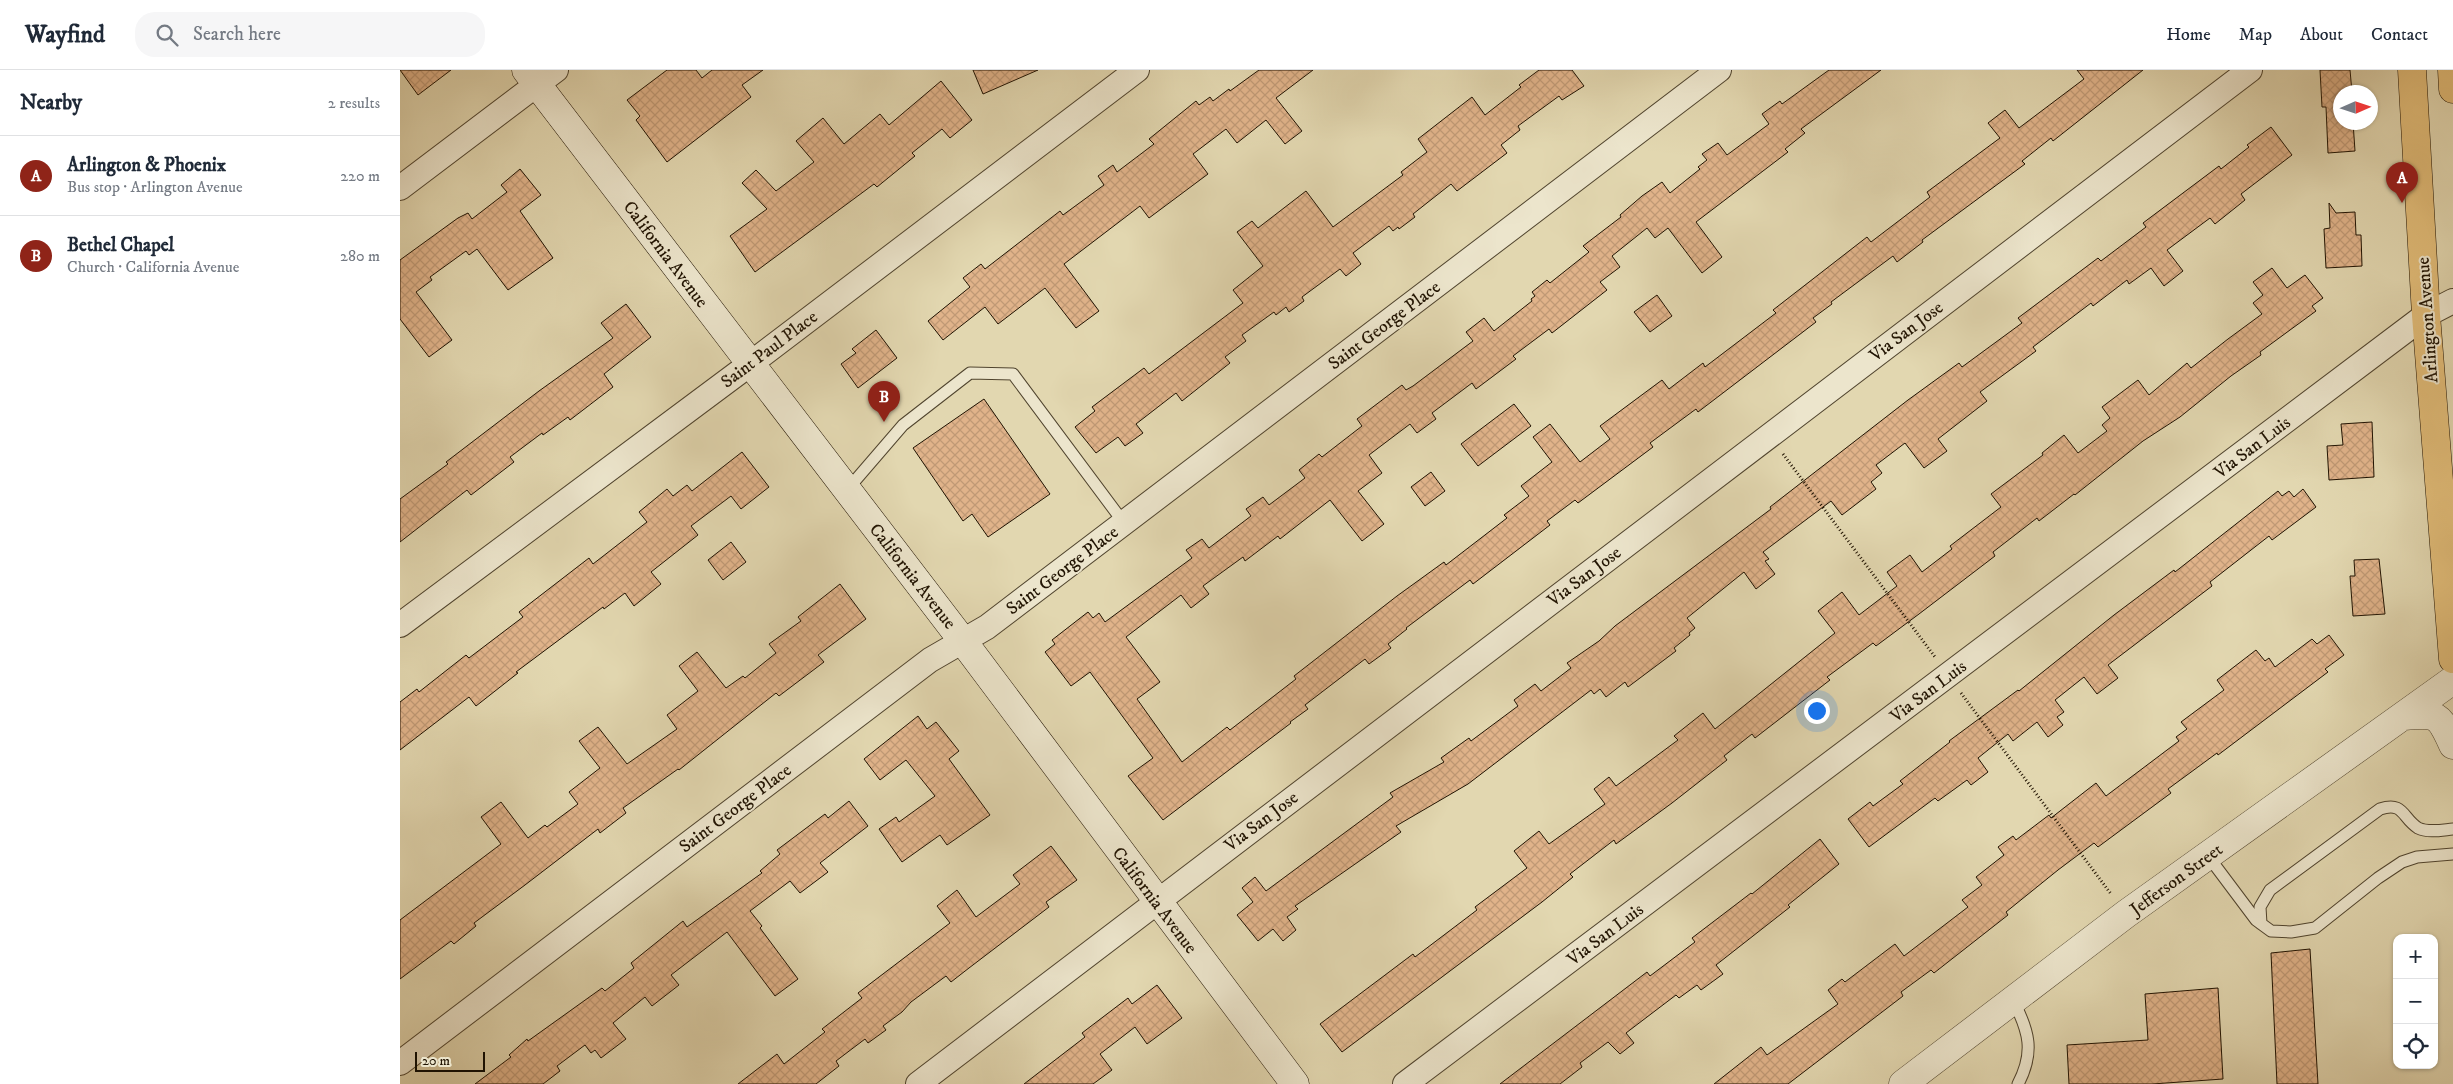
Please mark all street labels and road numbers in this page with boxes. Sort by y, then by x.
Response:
street label: California Avenue [618,197,713,312]
street label: Arlington Avenue [2413,256,2443,384]
street label: Saint George Place [1324,276,1445,375]
street label: Via San Jose [1865,297,1948,367]
street label: Saint Paul Place [717,306,822,393]
street label: Via San Luis [2209,412,2295,484]
street label: California Avenue [864,519,960,634]
street label: Saint George Place [1002,521,1123,620]
street label: Via San Jose [1543,542,1626,612]
street label: Via San Luis [1885,656,1971,728]
street label: Saint George Place [675,759,796,858]
street label: Via San Jose [1220,787,1303,857]
street label: Jefferson Street [2124,839,2227,922]
street label: California Avenue [1107,843,1202,958]
street label: Via San Luis [1562,899,1648,971]

